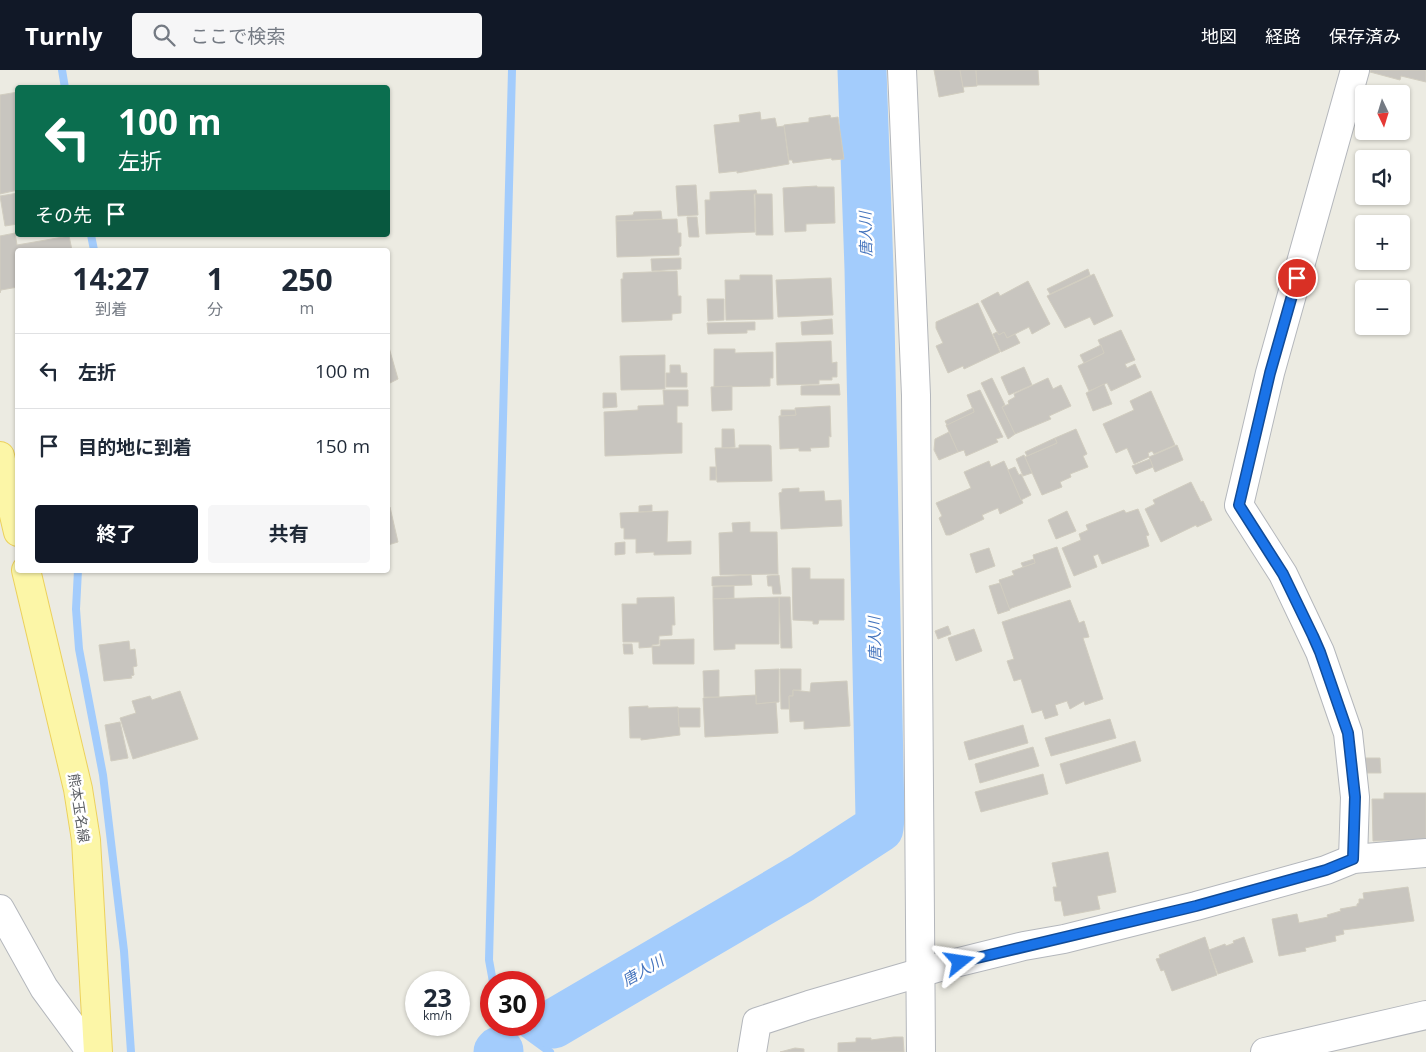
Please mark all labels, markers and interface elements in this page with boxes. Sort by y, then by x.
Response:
search box [132,13,482,58]
text: Turnly [25,19,102,52]
icon: search [150,21,178,49]
text: ここで検索 [190,23,285,49]
text: 地図 [1201,24,1237,48]
text: 経路 [1265,24,1301,48]
text: 保存済み [1329,24,1401,48]
north arrow [1355,85,1410,140]
map controls [1355,85,1410,335]
text: 100 m [118,98,222,145]
icon: left [35,105,100,170]
text: 左折 [118,145,162,175]
button: sound [1355,150,1410,205]
icon: arrive [102,200,130,228]
text: その先 [35,202,92,228]
water label: 唐人川 [855,209,875,257]
button: + [1355,215,1410,270]
pin [1276,257,1318,299]
text: 14:27 [72,258,149,299]
text: 1 [207,258,224,299]
text: 250 [281,259,333,300]
icon: arrive [1283,264,1311,292]
button: − [1355,280,1410,335]
text: m [300,297,314,319]
text: 到着 [95,298,127,320]
text: 分 [207,298,223,320]
icon: left [35,357,63,385]
text: 100 m [315,358,370,384]
text: 左折 [78,359,116,385]
icon: arrive [35,432,63,460]
text: 150 m [315,433,370,459]
text: 目的地に到着 [78,434,192,460]
button: 終了 [35,505,198,563]
button: 共有 [208,505,370,563]
water label: 唐人川 [864,614,884,662]
street label: 熊本玉名線 [65,772,94,844]
position arrow [933,935,985,987]
water label: 唐人川 [618,949,669,990]
speed limit sign: 30 [480,971,545,1036]
text: 23 [423,980,452,1014]
text: km/h [423,1007,452,1024]

